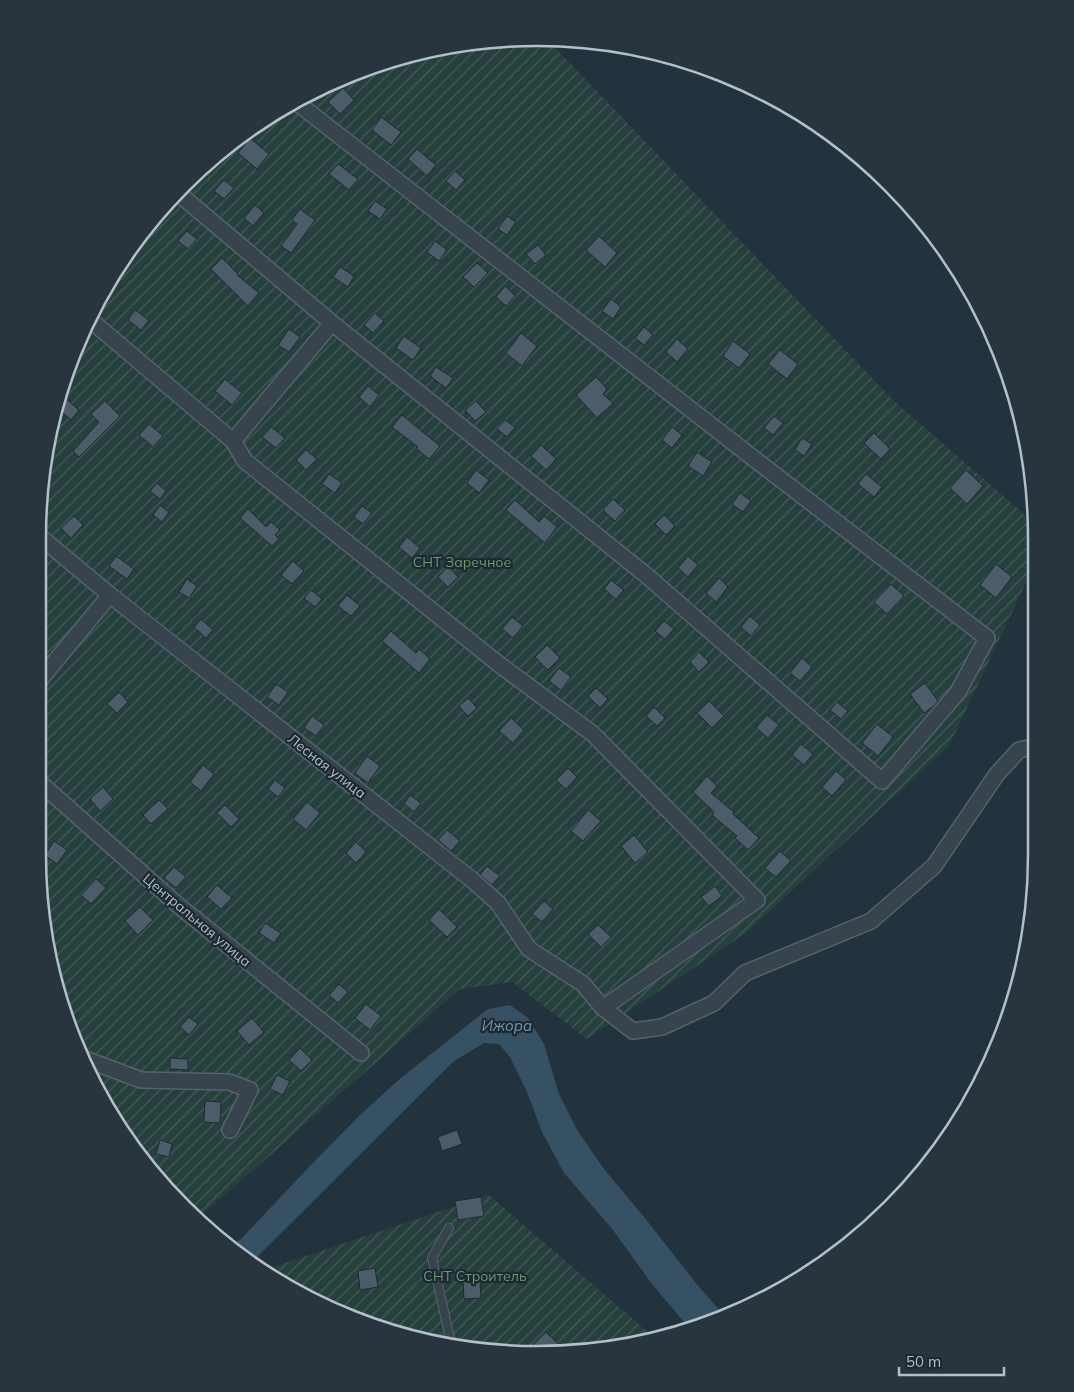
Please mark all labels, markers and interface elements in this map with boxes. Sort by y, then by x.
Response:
park label: СНТ Заречное [413,553,512,571]
street label: Лесная улица [284,730,370,802]
street label: Центральная улица [139,869,255,971]
water label: Ижора [482,1016,532,1035]
park label: СНТ Строитель [423,1267,527,1285]
scale bar [899,1344,1004,1376]
text: 50 m [906,1352,941,1371]

